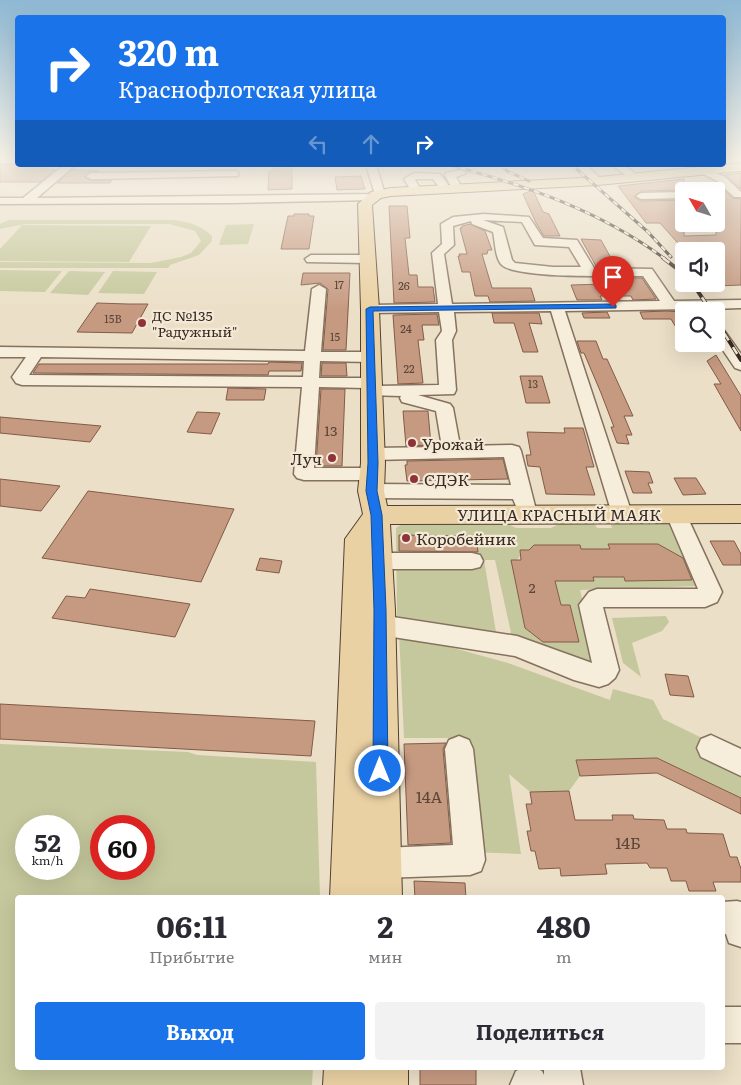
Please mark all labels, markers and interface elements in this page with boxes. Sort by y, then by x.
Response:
text: 320 m [118,25,219,77]
icon: right [35,35,100,100]
text: Краснофлотская улица [118,72,377,105]
icon: left [304,130,332,158]
icon: ahead [357,130,385,158]
icon: right [410,130,438,158]
north arrow [675,182,725,232]
map controls [675,182,725,352]
button: sound [675,242,725,292]
pin [592,256,634,307]
icon: arrive [599,263,627,291]
house number: 17 [334,276,344,292]
house number: 26 [398,277,410,293]
button: search [675,302,725,352]
place label: ДС №135 "Радужный" [152,305,237,341]
house number: 15В [104,310,122,326]
marker: ДС №135 "Радужный" [136,317,148,329]
house number: 24 [400,320,412,336]
house number: 15 [330,328,340,344]
house number: 22 [403,360,415,376]
house number: 13 [528,375,538,391]
house number: 13 [324,420,338,440]
place label: Урожай [422,431,484,455]
marker: Урожай [406,437,418,449]
place label: Луч [291,446,322,470]
marker: Луч [326,452,338,464]
place label: СДЭК [424,467,469,491]
marker: СДЭК [408,473,420,485]
street label: УЛИЦА КРАСНЫЙ МАЯК [457,502,661,526]
place label: Коробейник [416,526,516,550]
marker: Коробейник [400,532,412,544]
house number: 2 [528,577,536,597]
position arrow [353,744,405,796]
house number: 14А [416,784,442,808]
speed limit sign: 60 [90,815,155,880]
text: 52 [34,823,61,860]
house number: 14Б [615,830,641,854]
text: km/h [32,851,63,869]
text: 06:11 [156,903,227,947]
text: 2 [377,903,393,947]
text: 480 [537,903,591,947]
text: Прибытие [149,944,234,968]
text: мин [368,944,402,968]
text: m [556,944,571,968]
button: Выход [35,1002,365,1060]
button: Поделиться [375,1002,705,1060]

